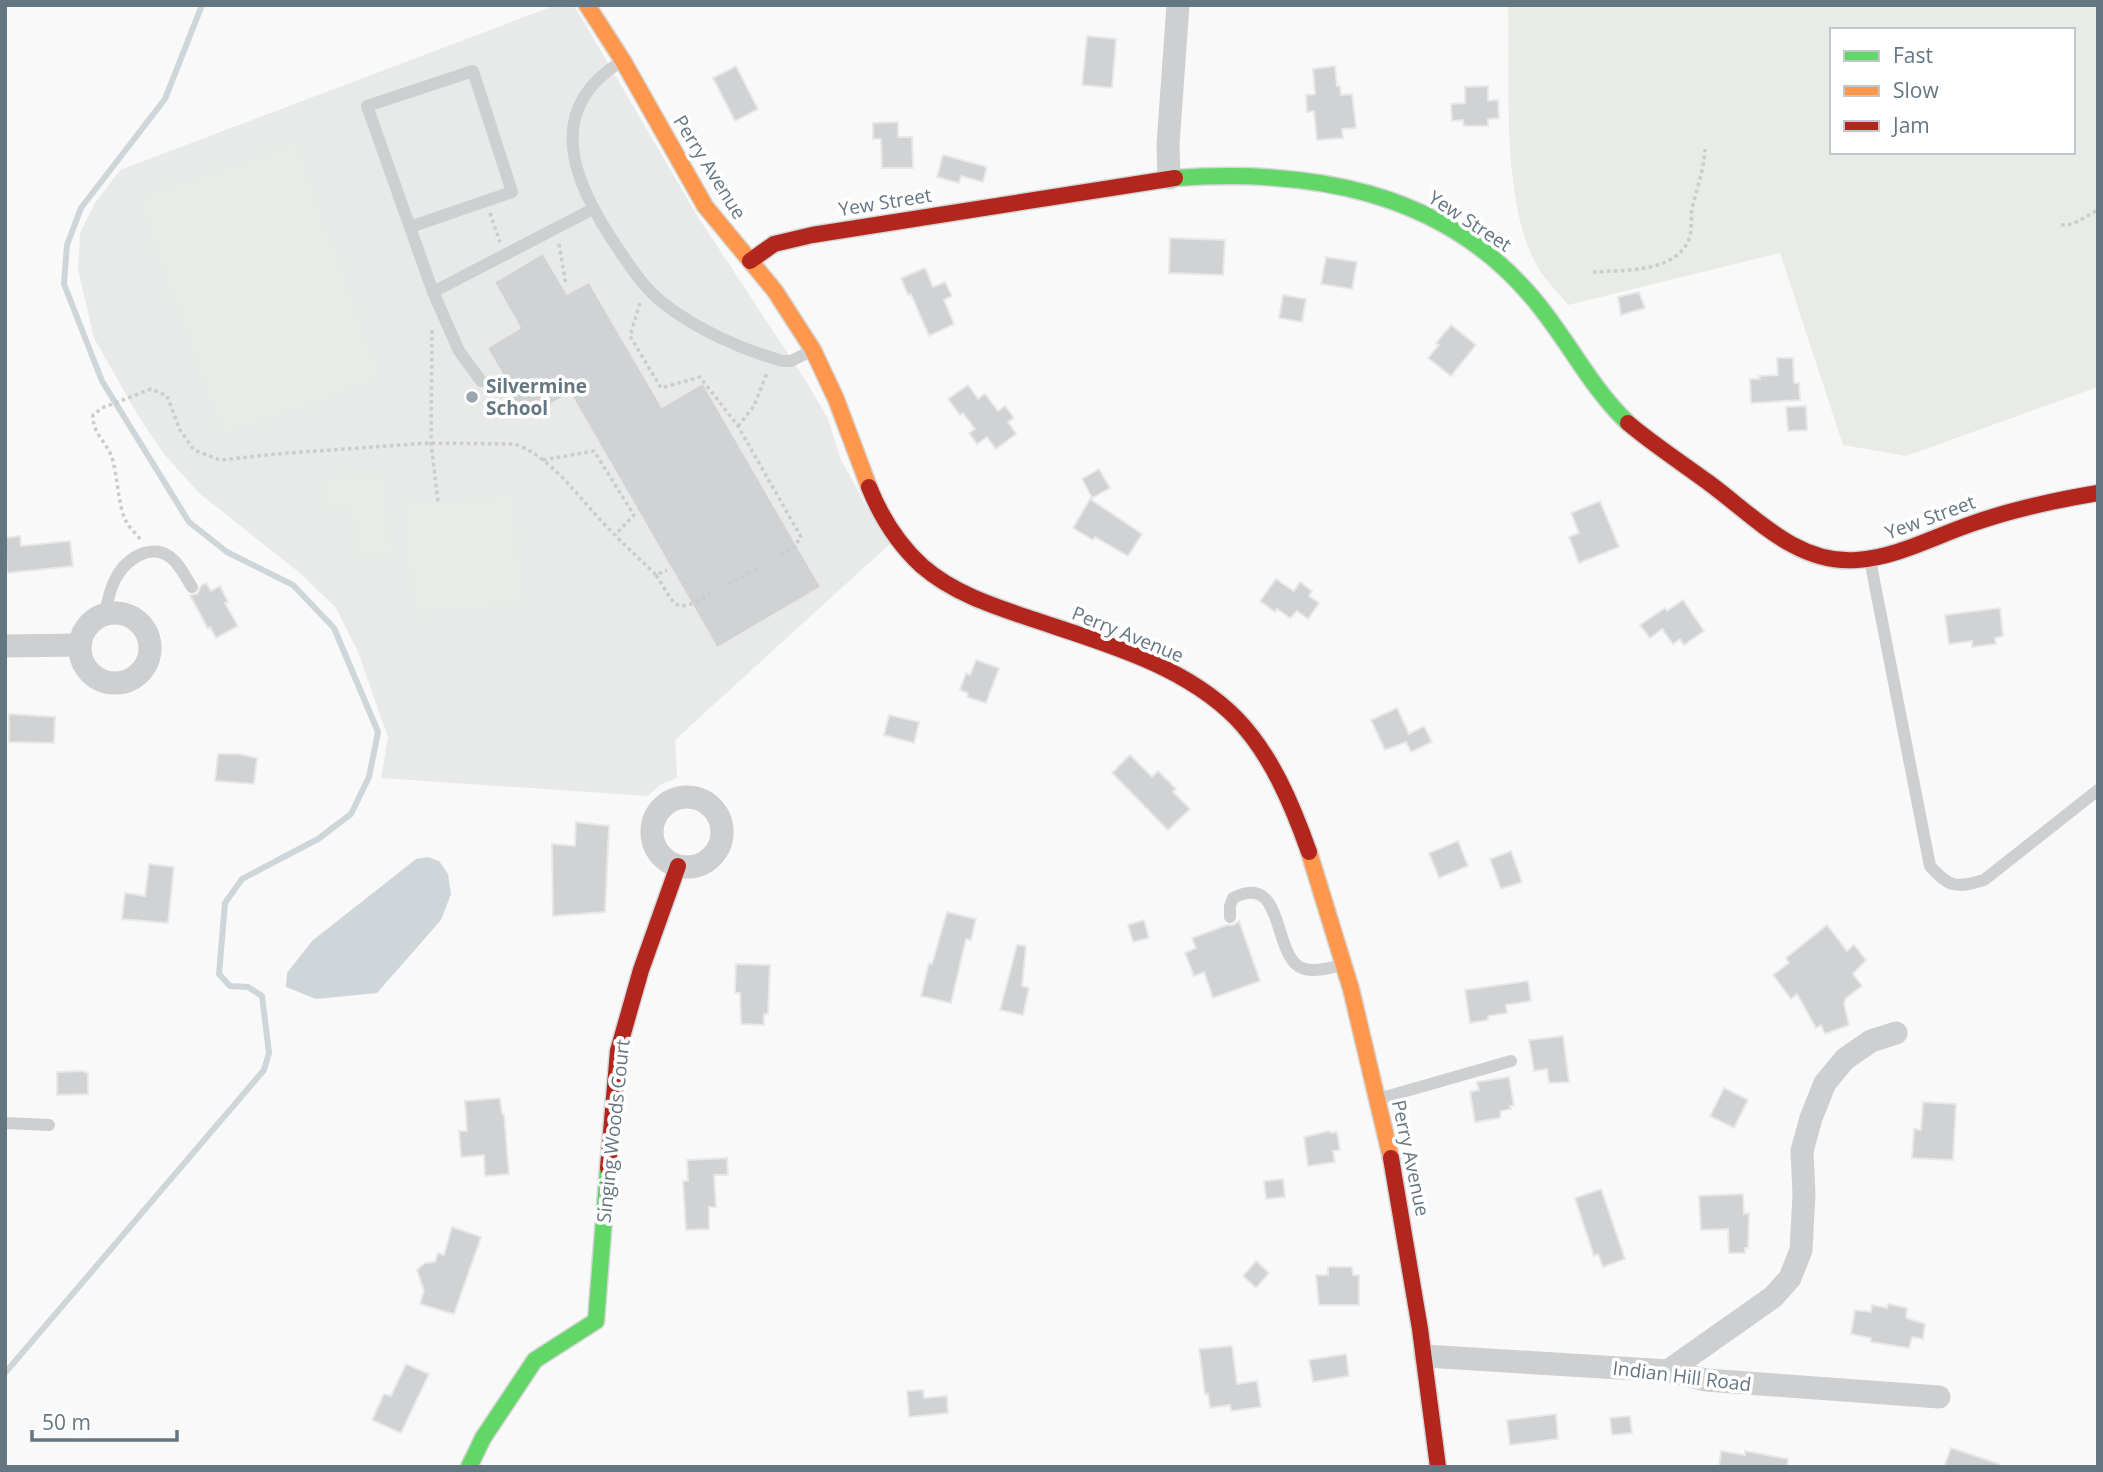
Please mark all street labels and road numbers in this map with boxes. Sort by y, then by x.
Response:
street label: Perry Avenue [668,110,752,224]
street label: Yew Street [837,182,934,222]
street label: Yew Street [1423,184,1517,258]
street label: Yew Street [1881,489,1979,545]
street label: Perry Avenue [1068,600,1188,668]
street label: Singing Woods Court [590,1038,636,1224]
street label: Perry Avenue [1386,1097,1436,1219]
street label: Indian Hill Road [1611,1355,1753,1397]

